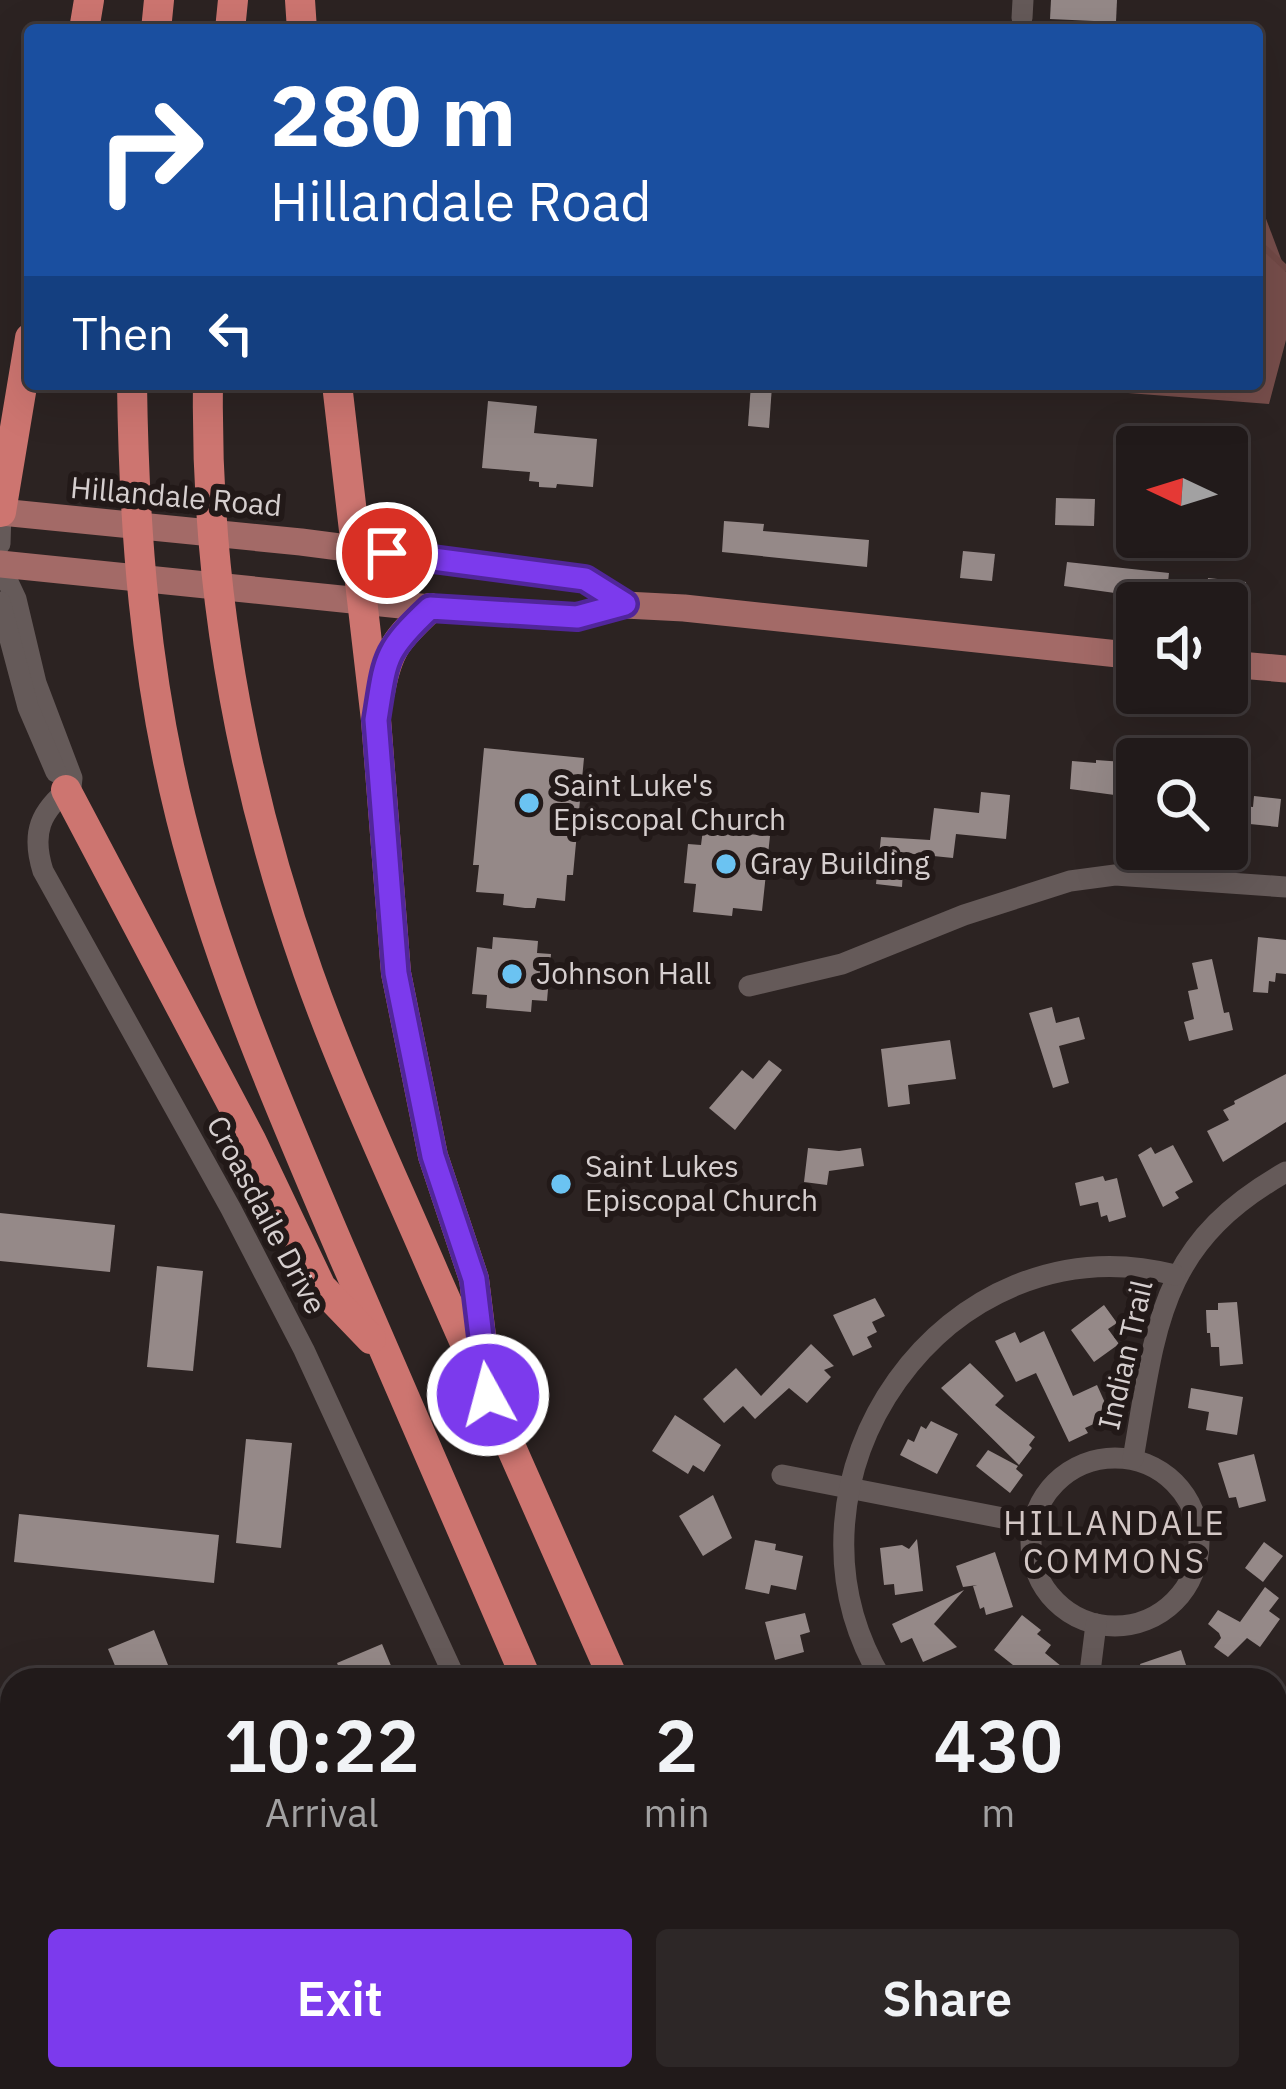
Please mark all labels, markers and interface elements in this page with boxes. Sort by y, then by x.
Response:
text: 280 m [270,60,516,169]
icon: right [72,72,228,228]
text: Hillandale Road [270,166,652,236]
icon: left [198,300,264,366]
text: Then [72,304,174,362]
north arrow [1116,426,1248,558]
map controls [1116,426,1248,870]
street label: Hillandale Road [69,467,283,524]
pin [336,502,438,604]
icon: arrive [354,520,420,586]
button: sound [1116,582,1248,714]
button: search [1116,738,1248,870]
place label: Saint Luke's Episcopal Church [553,765,786,838]
marker: Saint Luke's Episcopal Church [516,790,542,816]
place label: Gray Building [750,843,930,882]
marker: Gray Building [713,851,739,877]
place label: Johnson Hall [536,953,711,992]
marker: Johnson Hall [499,961,525,987]
street label: Croasdaile Drive [199,1108,336,1320]
place label: Saint Lukes Episcopal Church [585,1146,818,1219]
marker: Saint Lukes Episcopal Church [548,1171,574,1197]
street label: Indian Trail [1088,1276,1161,1433]
position arrow [425,1332,551,1458]
district label: HILLANDALE COMMONS [1003,1501,1227,1582]
text: 10:22 [224,1698,420,1792]
text: 2 [655,1698,698,1792]
text: 430 [933,1698,1063,1792]
text: Arrival [265,1787,379,1838]
text: min [644,1787,710,1838]
text: m [981,1787,1015,1838]
button: Exit [48,1929,632,2067]
button: Share [656,1929,1239,2067]

